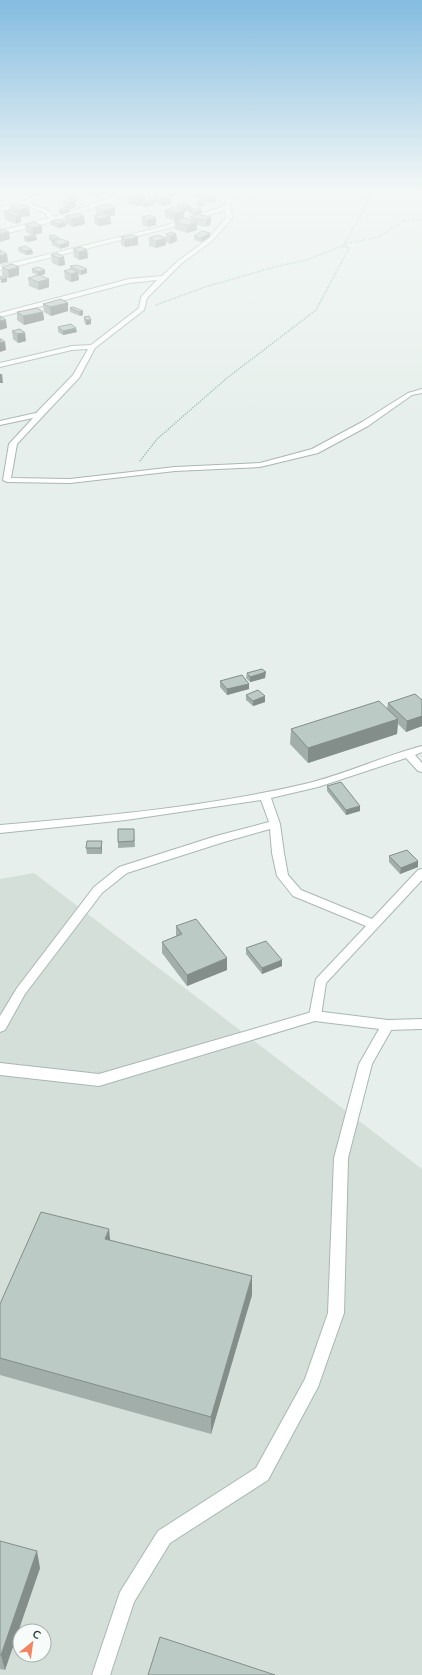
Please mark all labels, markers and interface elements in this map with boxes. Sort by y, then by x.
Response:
north arrow [12,1623,52,1663]
text: С [30,1626,44,1642]

